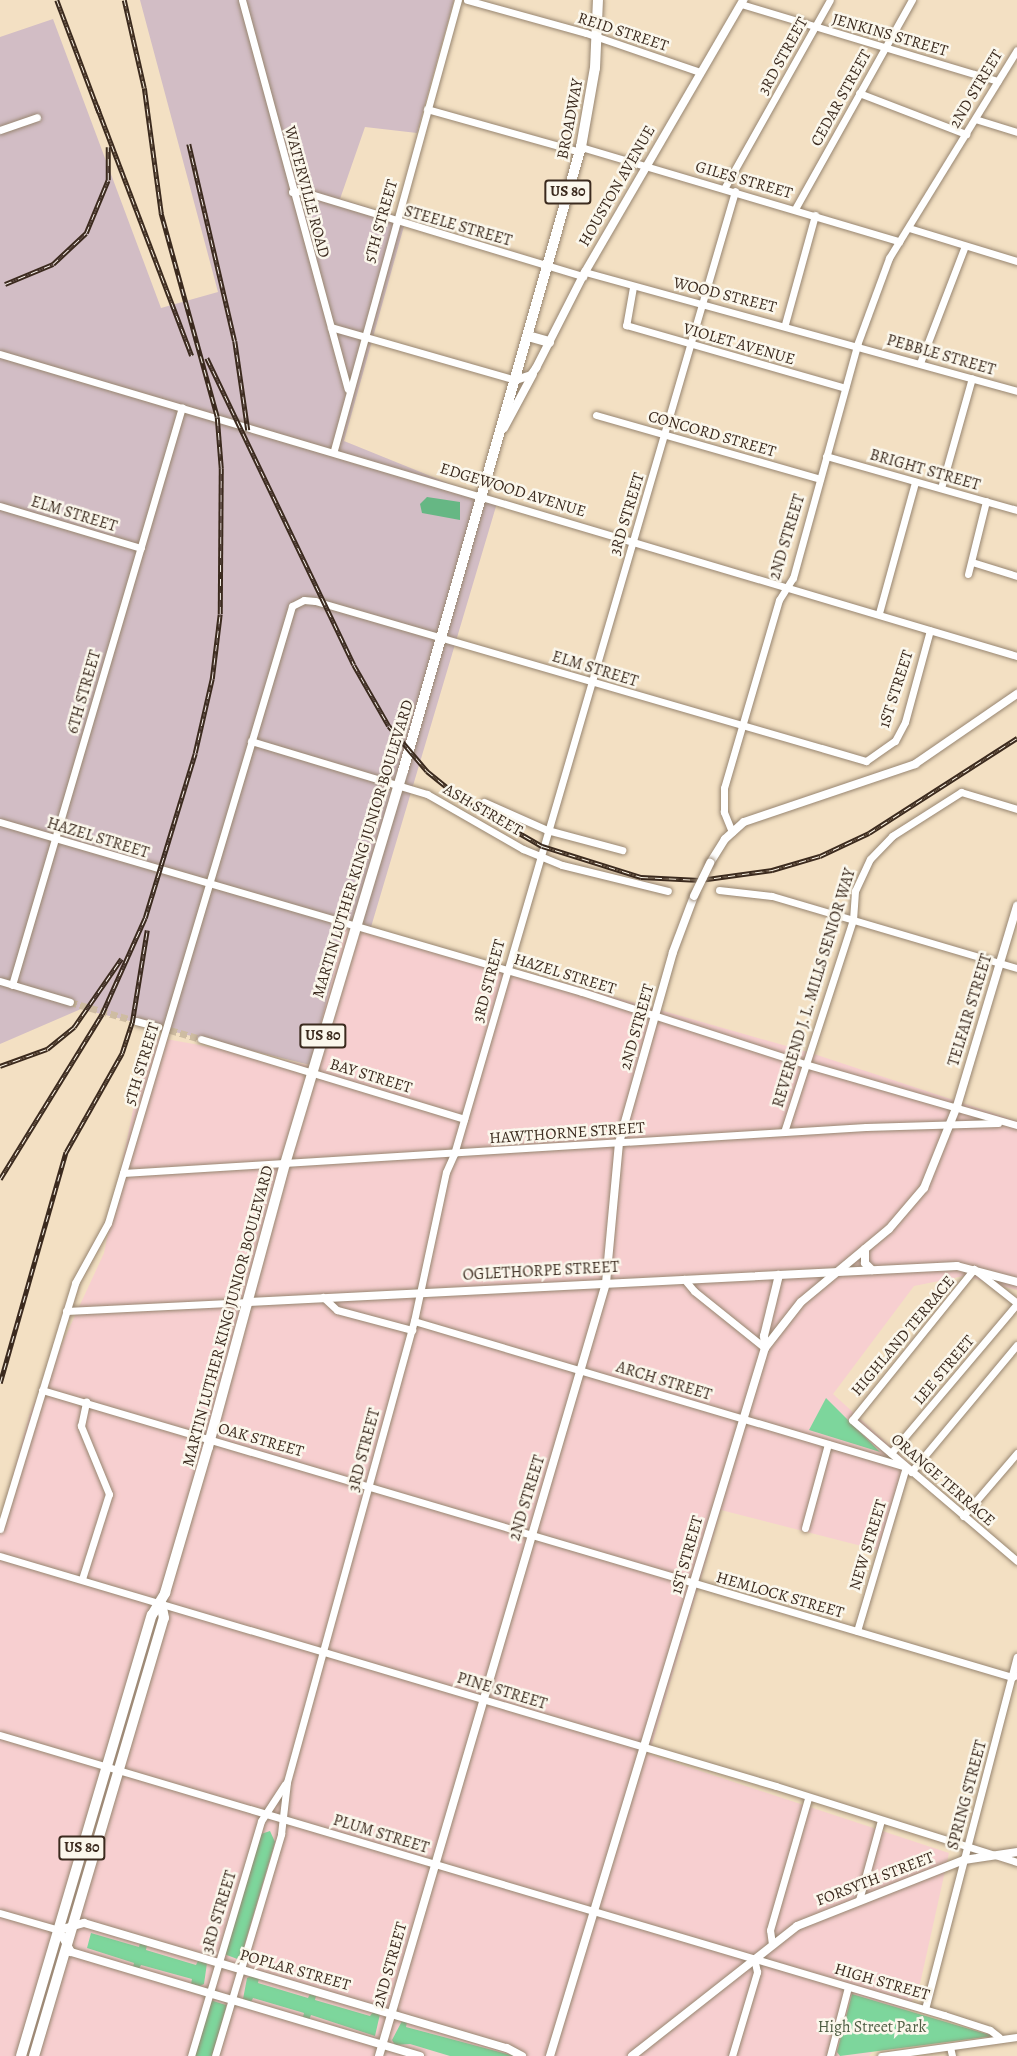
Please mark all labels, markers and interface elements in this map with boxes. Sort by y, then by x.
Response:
street label: REID STREET [575,8,671,56]
street label: JENKINS STREET [830,9,950,61]
street label: 3RD STREET [754,14,812,98]
street label: CEDAR STREET [807,46,875,150]
street label: 2ND STREET [945,46,1007,132]
street label: BROADWAY [553,77,587,161]
street label: HOUSTON AVENUE [575,122,659,250]
street label: WATERVILLE ROAD [280,124,334,260]
street label: GILES STREET [693,157,795,203]
street label: 5TH STREET [360,177,402,265]
road number: US 80 [544,180,592,204]
street label: STEELE STREET [402,201,514,251]
street label: WOOD STREET [671,273,779,317]
street label: VIOLET AVENUE [681,319,797,369]
street label: PEBBLE STREET [884,330,998,380]
street label: CONCORD STREET [646,407,778,461]
street label: BRIGHT STREET [868,445,982,495]
street label: EDGEWOOD AVENUE [438,459,588,521]
street label: 3RD STREET [605,470,649,558]
street label: ELM STREET [29,492,119,536]
street label: 2ND STREET [765,492,809,582]
street label: ELM STREET [550,647,640,691]
street label: 6TH STREET [63,648,105,736]
street label: 1ST STREET [874,648,918,730]
street label: MARTIN LUTHER KING JUNIOR BOULEVARD [308,698,418,1000]
street label: ASH STREET [440,780,526,840]
street label: HAZEL STREET [45,813,151,863]
street label: REVEREND J. L. MILLS SENIOR WAY [768,866,860,1110]
street label: 3RD STREET [469,937,509,1025]
street label: HAZEL STREET [512,949,618,999]
street label: TELFAIR STREET [944,951,996,1069]
street label: 2ND STREET [616,982,658,1072]
street label: 5TH STREET [120,1020,164,1108]
road number: US 80 [299,1024,347,1048]
street label: BAY STREET [328,1054,414,1098]
street label: HAWTHORNE STREET [489,1118,645,1148]
street label: MARTIN LUTHER KING JUNIOR BOULEVARD [178,1163,278,1469]
street label: OGLETHORPE STREET [462,1257,620,1285]
street label: HIGHLAND TERRACE [847,1272,959,1400]
street label: LEE STREET [909,1331,979,1409]
street label: ARCH STREET [614,1357,714,1405]
street label: 3RD STREET [344,1406,384,1494]
street label: OAK STREET [216,1419,306,1461]
street label: ORANGE TERRACE [887,1430,999,1530]
street label: 2ND STREET [505,1453,549,1543]
street label: NEW STREET [845,1497,891,1593]
street label: 1ST STREET [667,1514,707,1596]
street label: HEMLOCK STREET [714,1568,846,1622]
street label: PINE STREET [455,1668,549,1714]
street label: SPRING STREET [943,1738,991,1852]
street label: PLUM STREET [331,1810,431,1858]
road number: US 80 [58,1836,106,1860]
street label: FORSYTH STREET [813,1848,937,1910]
street label: 3RD STREET [197,1868,241,1956]
street label: 2ND STREET [369,1920,411,2010]
street label: POPLAR STREET [237,1945,353,1995]
street label: HIGH STREET [832,1959,932,2005]
park label: High Street Park [818,2017,926,2037]

